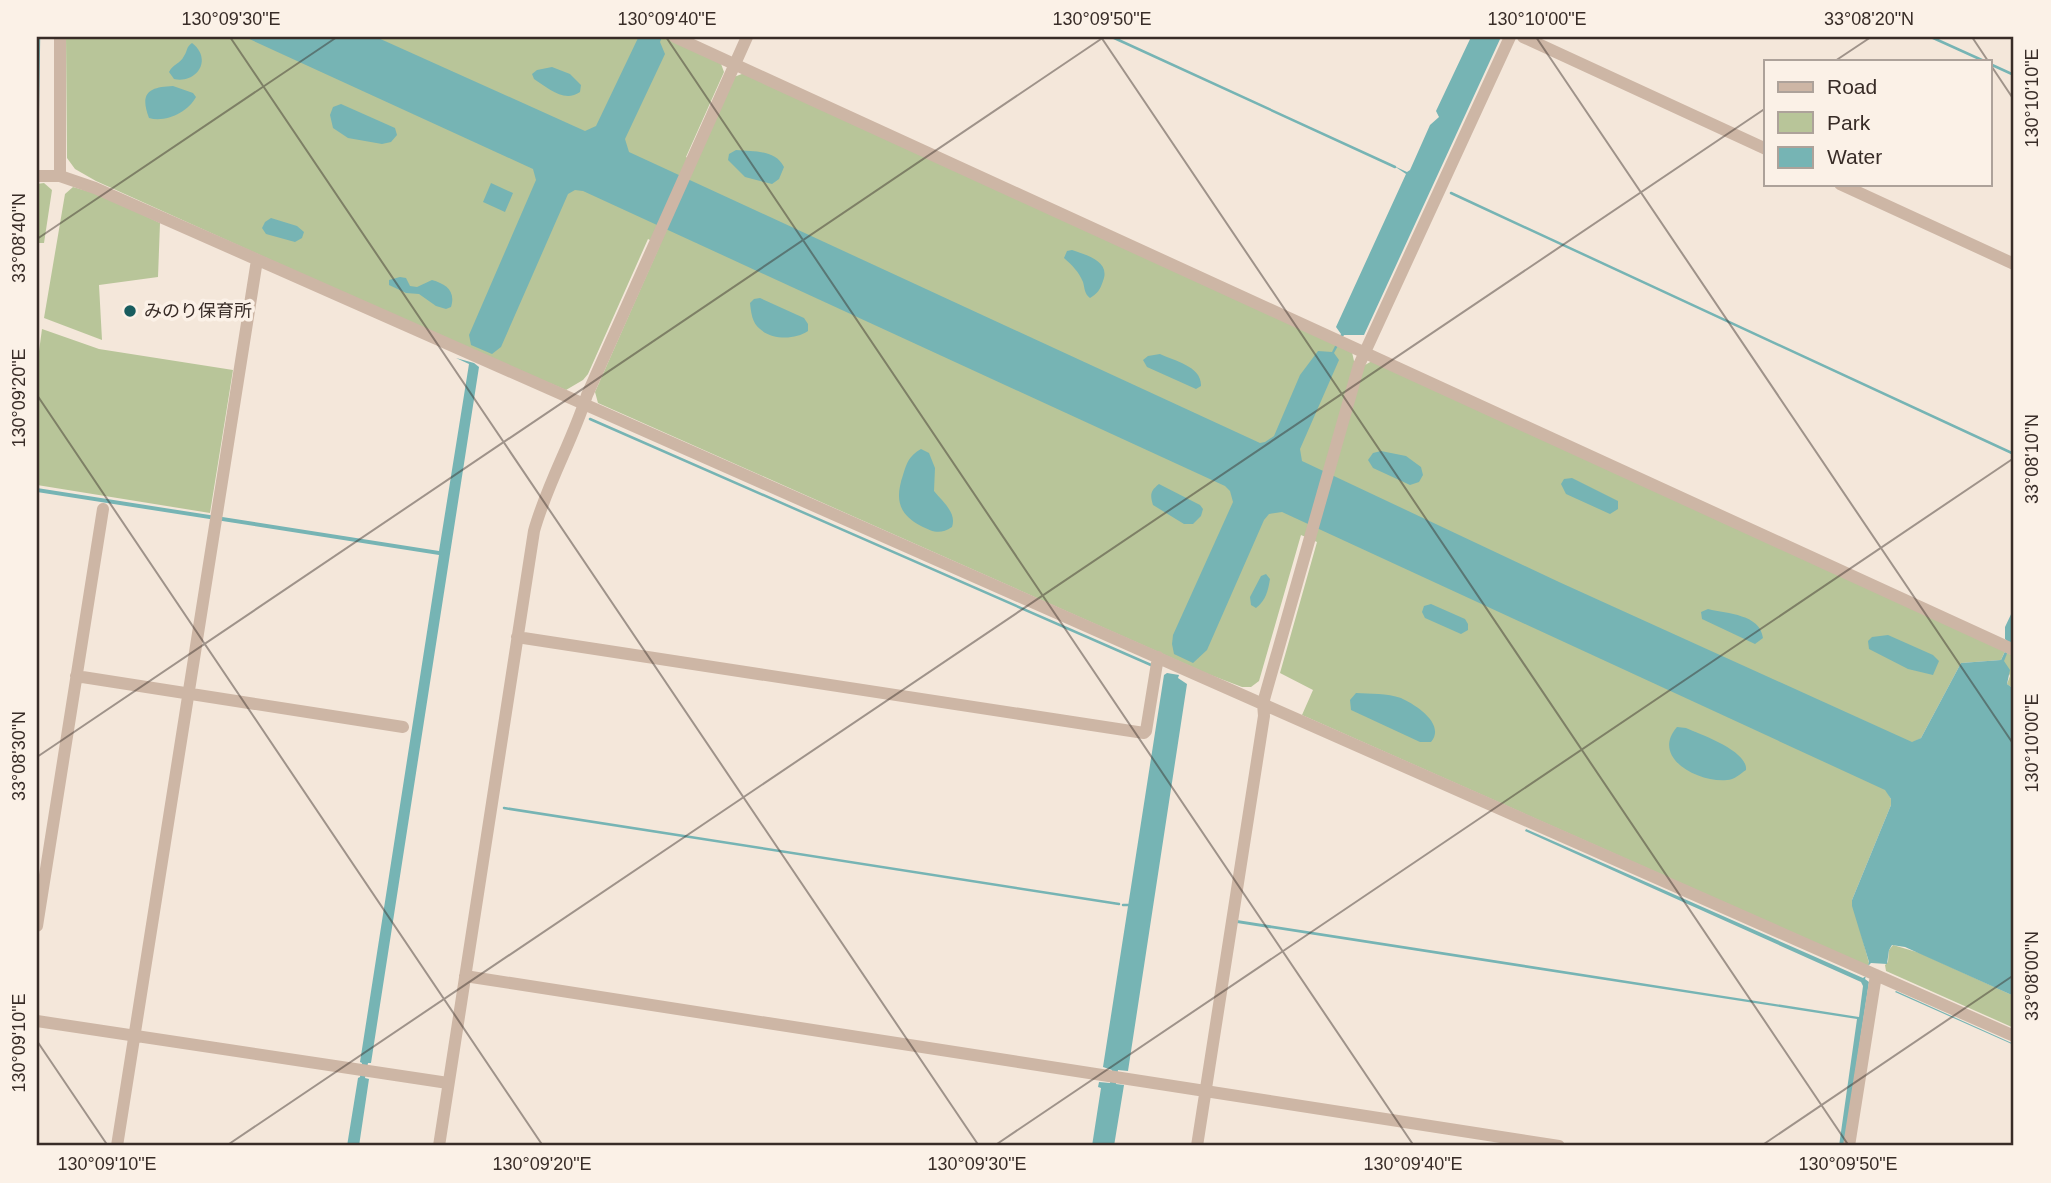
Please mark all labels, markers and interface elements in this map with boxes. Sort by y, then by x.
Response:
text: 130°09'30"E [181,9,281,29]
text: 130°09'40"E [617,9,717,29]
text: 130°09'50"E [1052,9,1152,29]
text: 130°10'00"E [1487,9,1587,29]
text: 33°08'20"N [1824,9,1914,29]
text: 130°10'10"E [2022,48,2042,148]
legend [1764,60,1992,186]
text: Road [1827,75,1877,98]
text: Park [1827,111,1871,134]
text: Water [1827,145,1882,168]
text: 33°08'40"N [9,193,29,283]
place label: みのり保育所 [144,301,252,321]
marker: みのり保育所 [122,303,138,319]
text: 130°09'20"E [9,348,29,448]
text: 33°08'10"N [2022,414,2042,504]
text: 130°10'00"E [2022,693,2042,793]
text: 33°08'30"N [9,711,29,801]
text: 33°08'00"N [2022,931,2042,1021]
text: 130°09'10"E [9,993,29,1093]
text: 130°09'10"E [57,1154,157,1174]
text: 130°09'20"E [492,1154,592,1174]
text: 130°09'30"E [927,1154,1027,1174]
text: 130°09'40"E [1363,1154,1463,1174]
text: 130°09'50"E [1798,1154,1898,1174]

